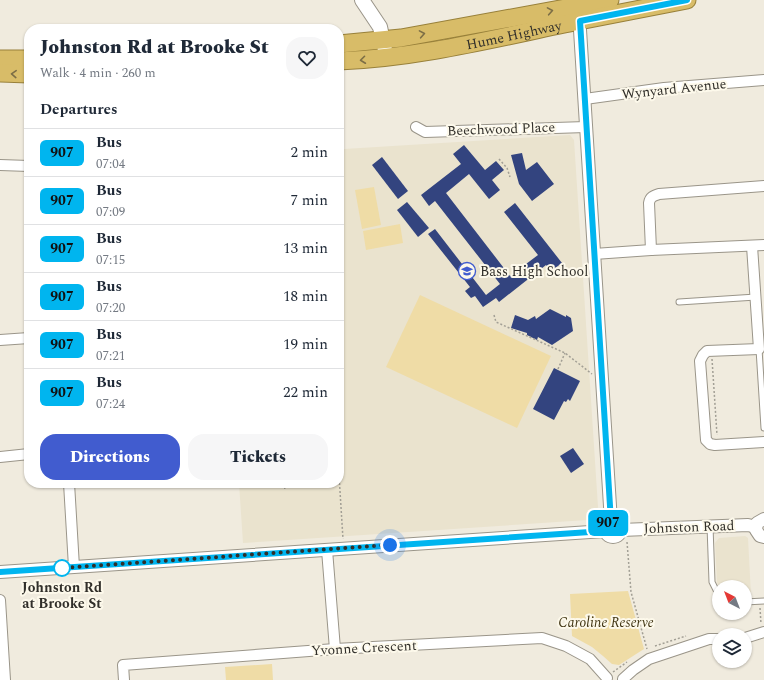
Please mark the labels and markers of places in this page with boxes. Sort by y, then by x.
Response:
school or university icon: Bass High School [457,261,477,281]
place label: Bass High School [480,261,588,282]
marker: Johnston Rd at Brooke St [53,559,71,577]
place label: Johnston Rd at Brooke St [22,577,102,614]

